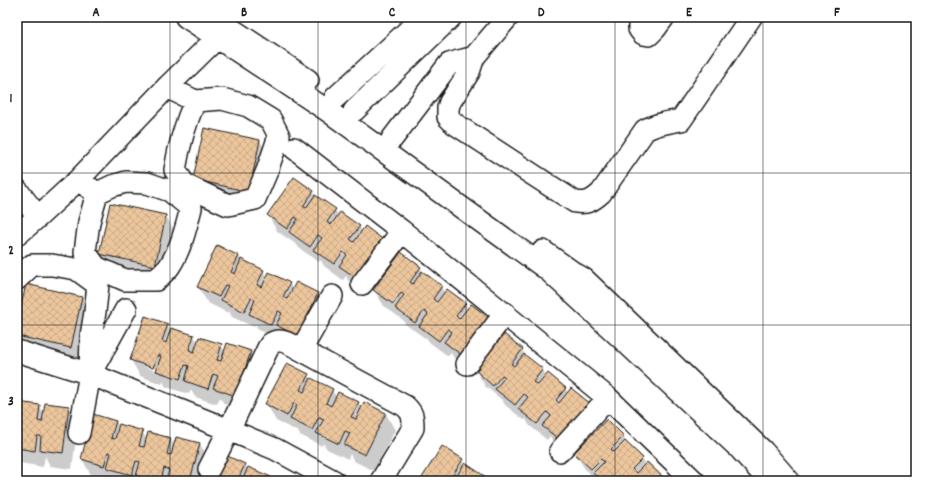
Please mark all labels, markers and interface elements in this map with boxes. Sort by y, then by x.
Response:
text: A [92,4,100,23]
text: B [241,4,247,23]
text: C [389,4,396,23]
text: D [538,4,545,23]
text: E [686,4,693,23]
text: F [834,4,840,23]
text: 1 [10,90,13,109]
text: 2 [8,242,14,261]
text: 3 [8,393,14,412]

